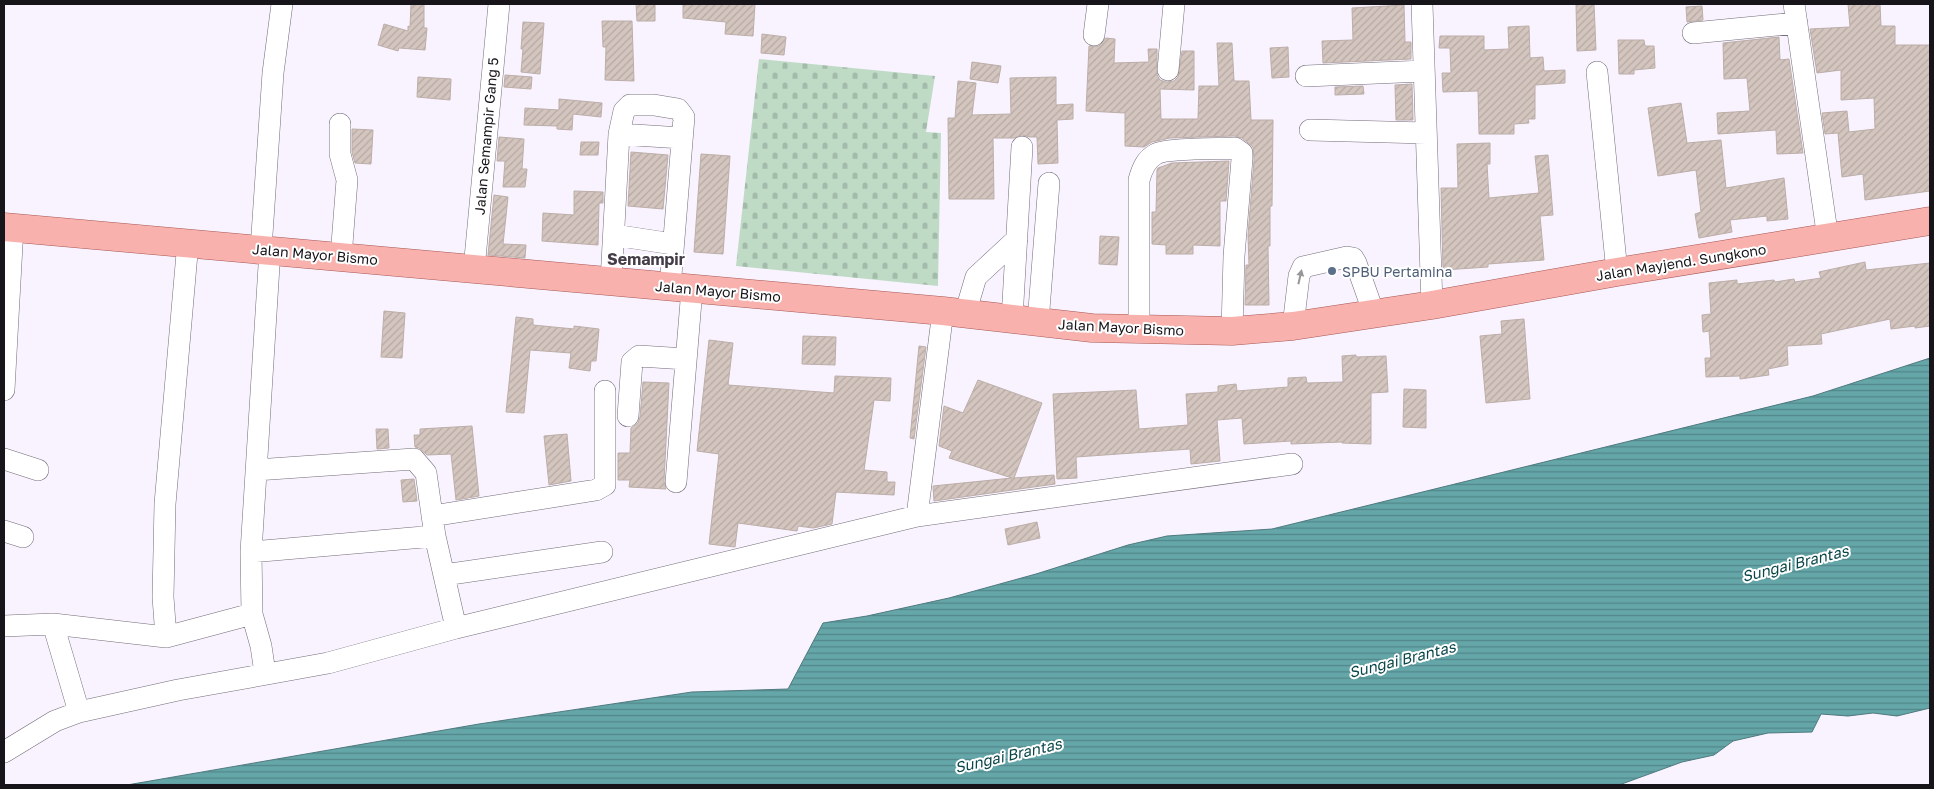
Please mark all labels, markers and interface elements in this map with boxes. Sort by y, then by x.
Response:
street label: Jalan Semampir Gang 5 [471,57,501,215]
street label: Jalan Mayor Bismo [251,240,379,268]
street label: Jalan Mayjend. Sungkono [1595,240,1767,284]
district label: Semampir [607,249,685,269]
place label: SPBU Pertamina [1342,263,1452,280]
marker: SPBU Pertamina [1326,265,1338,277]
one-way arrow [1296,270,1304,285]
street label: Jalan Mayor Bismo [654,277,782,305]
street label: Jalan Mayor Bismo [1058,315,1184,339]
water label: Sungai Brantas [1740,541,1851,586]
water label: Sungai Brantas [1347,637,1458,682]
water label: Sungai Brantas [953,734,1064,777]

